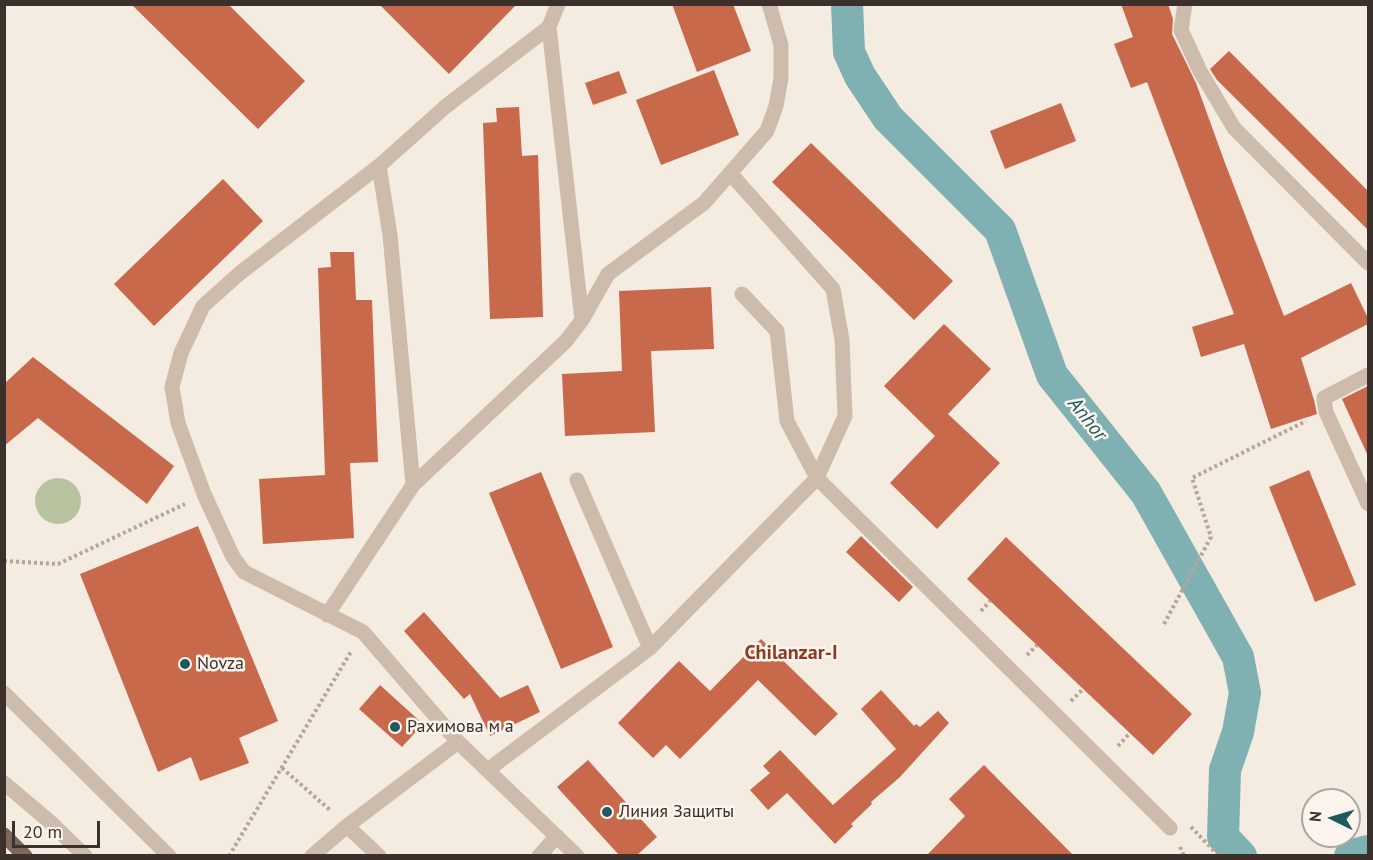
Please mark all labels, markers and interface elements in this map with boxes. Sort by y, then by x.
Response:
water label: Anhor [1062,393,1112,445]
district label: Chilanzar-I [744,641,838,665]
place label: Novza [197,653,244,675]
marker: Novza [178,657,192,671]
place label: Рахимова м а [407,716,514,738]
marker: Рахимова м а [388,720,402,734]
north arrow [1301,788,1361,848]
place label: Линия Защиты [619,801,734,823]
marker: Линия Защиты [600,805,614,819]
scale bar [15,809,104,847]
text: N [1305,811,1325,823]
text: 20 m [23,820,62,843]

